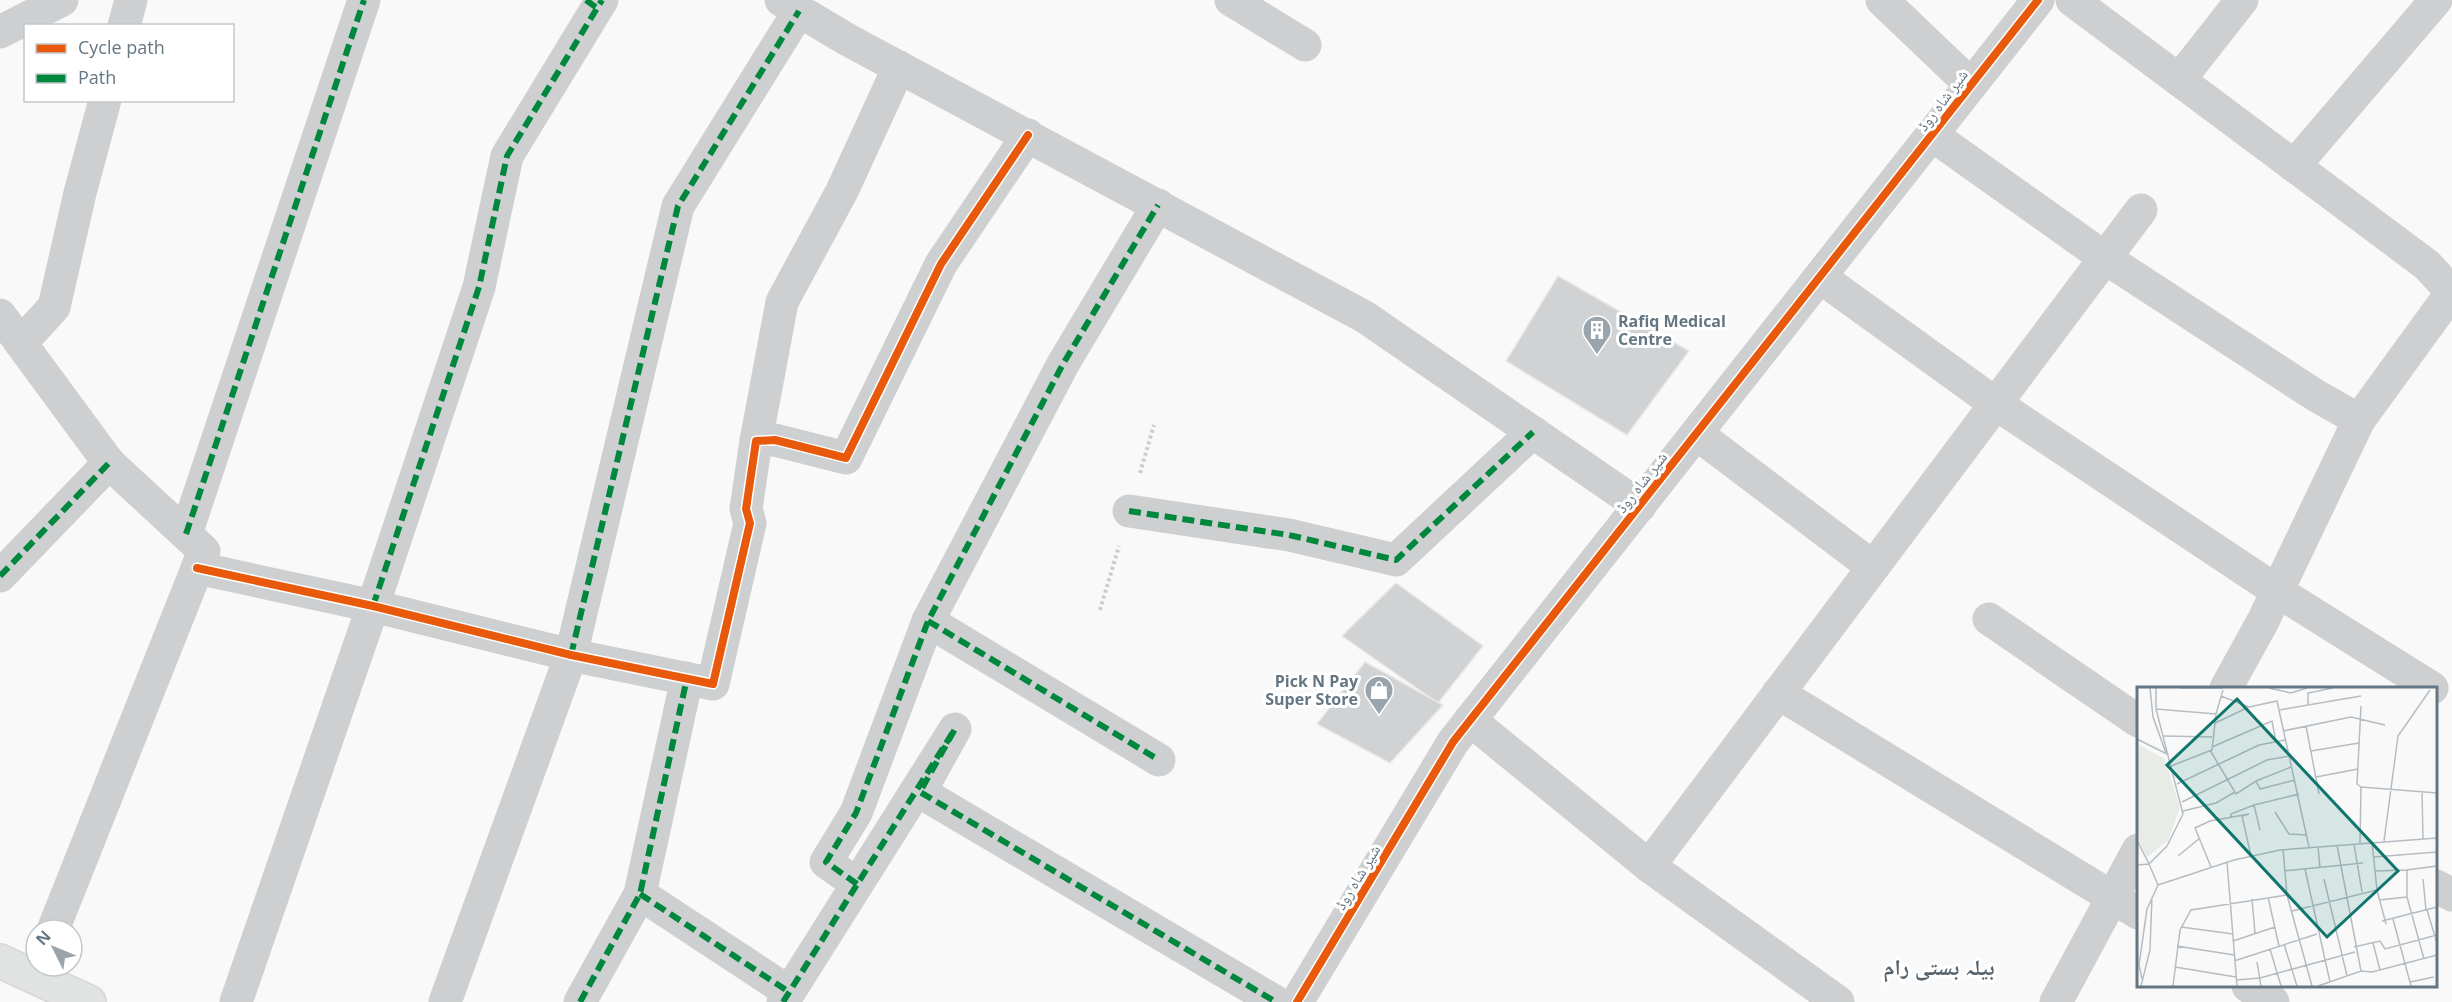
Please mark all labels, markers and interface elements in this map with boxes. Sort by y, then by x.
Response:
legend [24,24,234,102]
text: Cycle path [78,35,165,59]
street label: شیر شاہ روڈ [1911,64,1973,136]
text: Path [78,65,116,89]
place label: Rafiq Medical Centre [1618,310,1726,350]
building icon: Rafiq Medical Centre [1581,314,1613,356]
street label: شیر شاہ روڈ [1610,447,1672,517]
place label: Pick N Pay Super Store [1265,670,1359,710]
shop icon: Pick N Pay Super Store [1363,674,1395,716]
inset map [2137,687,2437,987]
street label: شیر شاہ روڈ [1329,840,1385,914]
north arrow [24,918,84,978]
text: N [31,926,56,950]
district label: بیلہ بستی رام [1883,951,1995,983]

